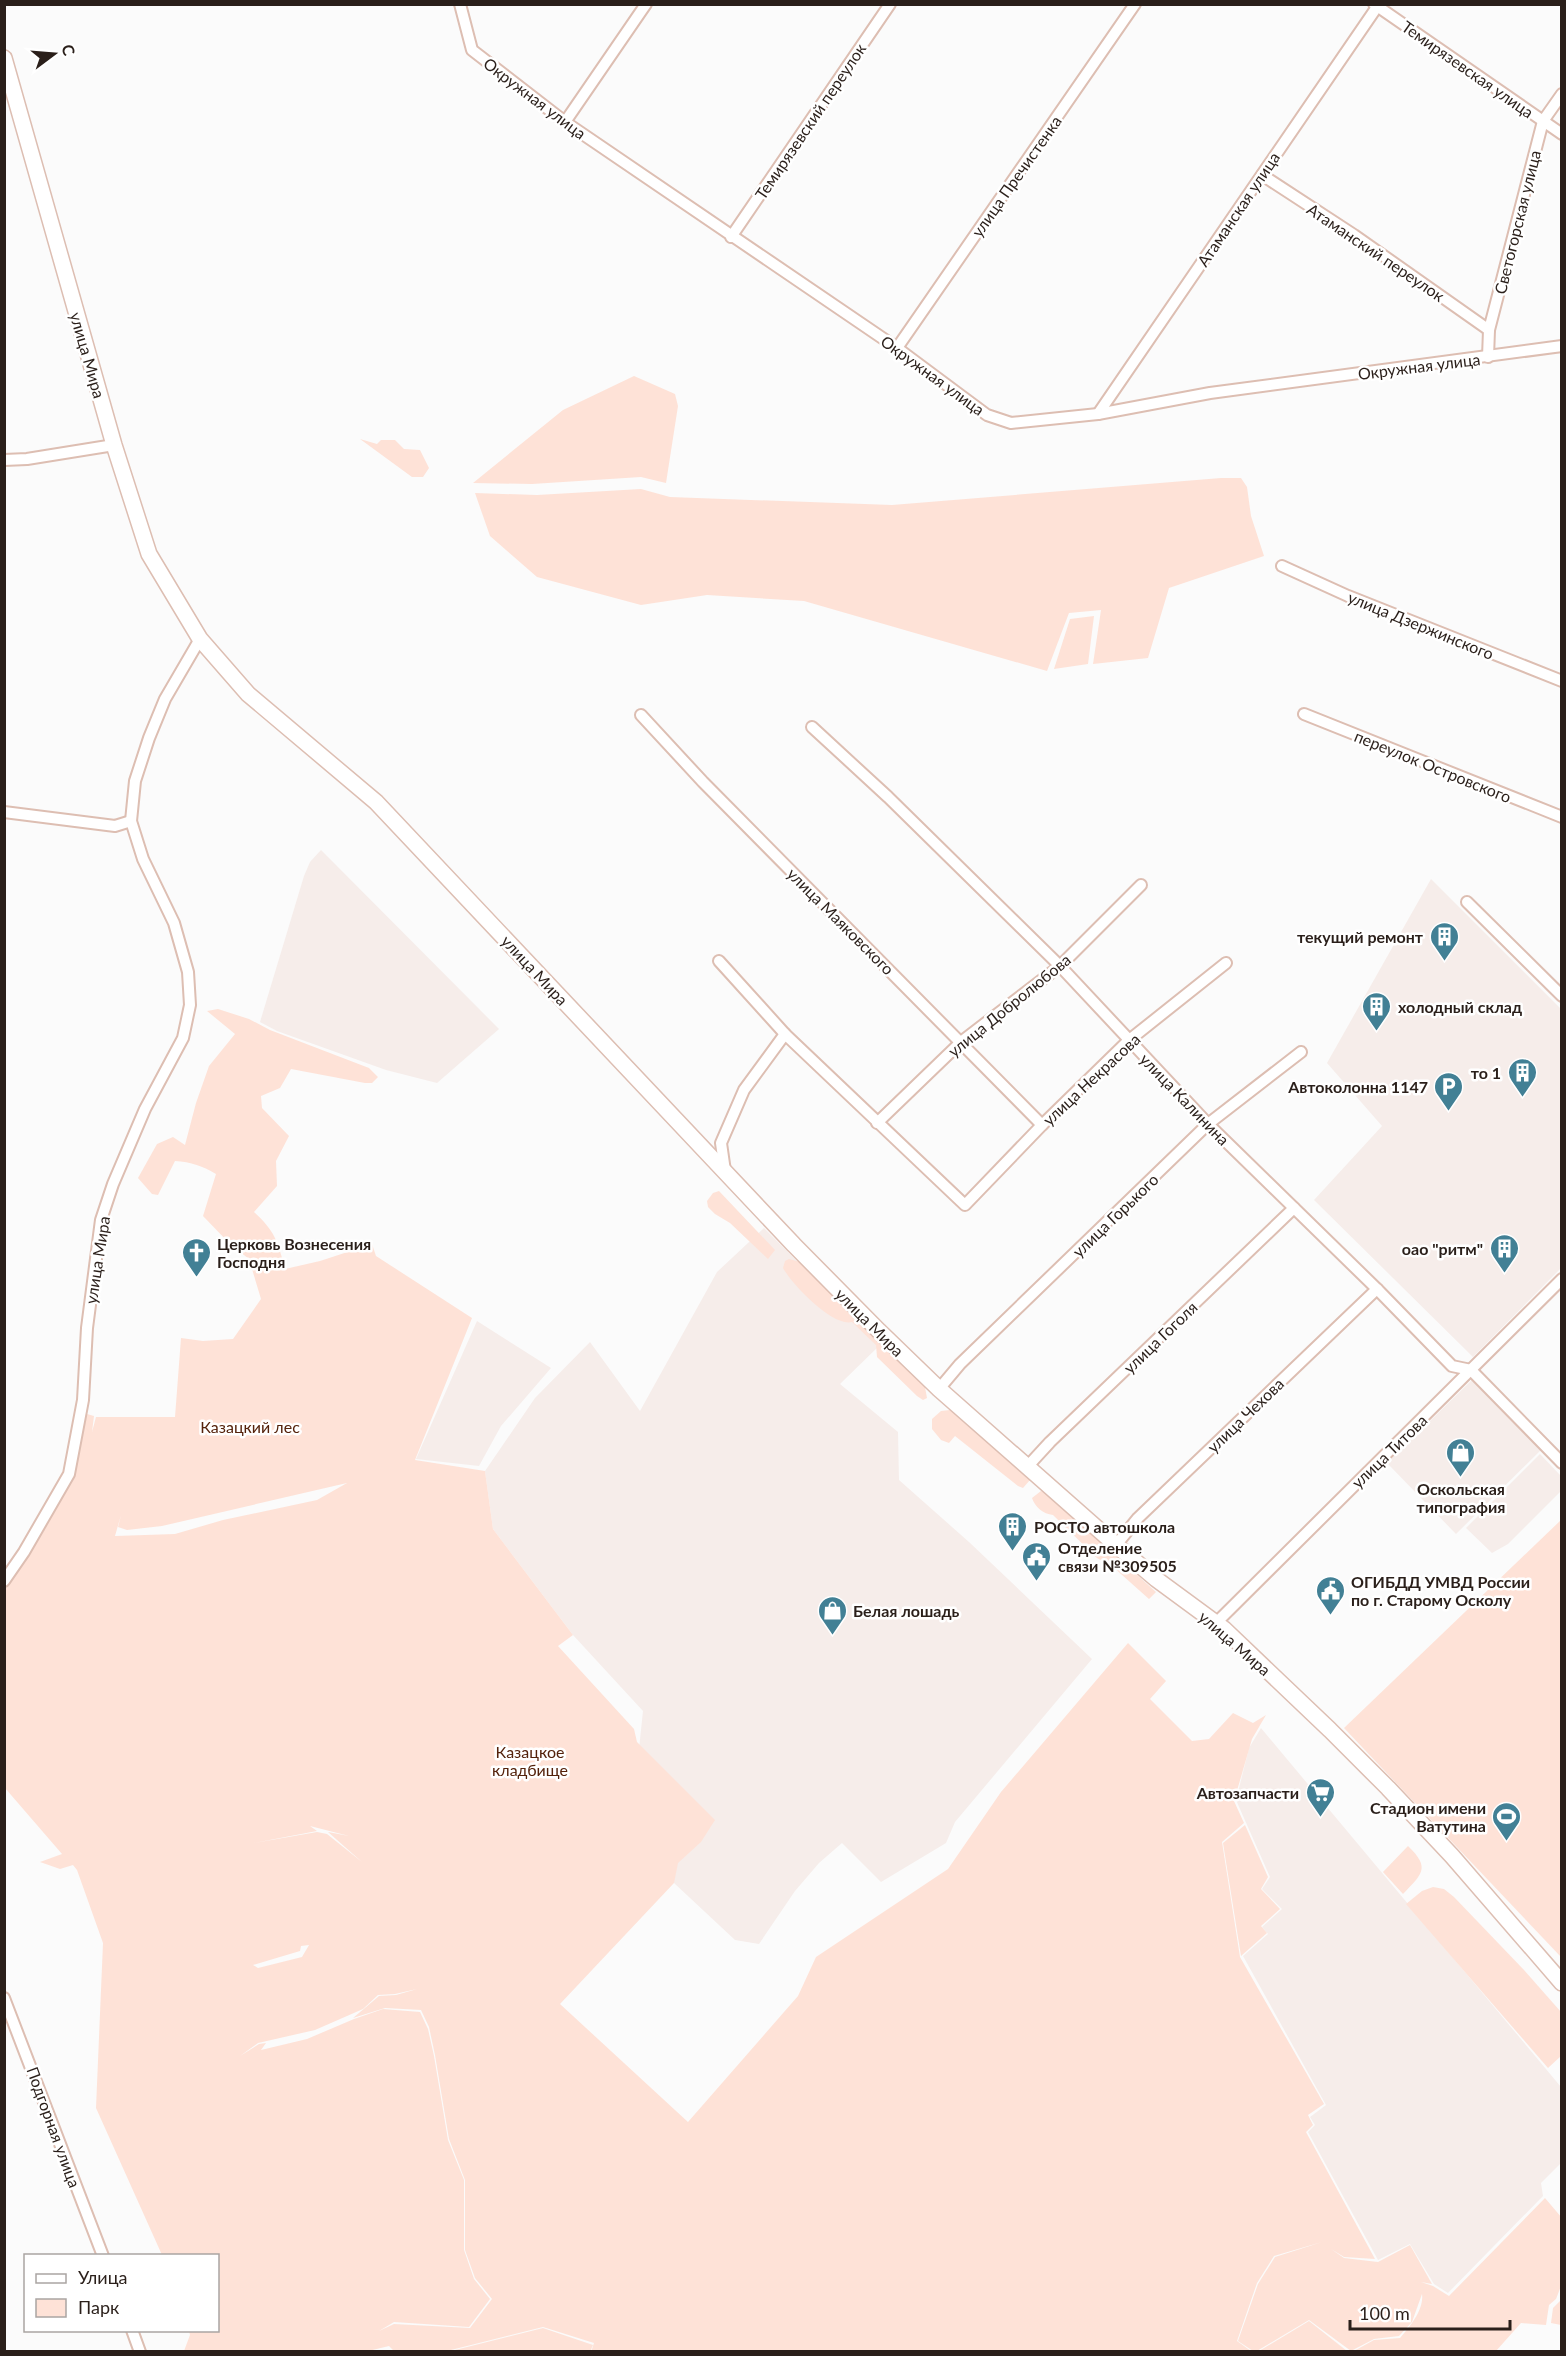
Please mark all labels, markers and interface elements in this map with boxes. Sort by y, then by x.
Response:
street label: Темирязевская улица [1399,16,1537,122]
north arrow [24,24,84,84]
street label: Темирязевский переулок [751,39,870,203]
text: С [58,42,80,58]
street label: Окружная улица [480,53,590,143]
street label: улица Пречистенка [967,112,1065,240]
street label: Атаманская улица [1193,148,1283,270]
street label: Светогорская улица [1490,148,1544,296]
street label: Атаманский переулок [1304,199,1449,305]
street label: улица Мира [67,310,109,400]
street label: Окружная улица [878,331,988,419]
street label: Окружная улица [1357,349,1481,383]
street label: улица Дзержинского [1345,587,1497,663]
street label: переулок Островского [1352,726,1514,806]
street label: улица Маяковского [784,864,898,978]
building icon: текущий ремонт [1428,920,1460,962]
place label: текущий ремонт [1297,927,1424,946]
street label: улица Мира [498,931,572,1009]
street label: улица Добролюбова [944,950,1074,1060]
building icon: холодный склад [1361,990,1393,1032]
place label: холодный склад [1398,997,1522,1016]
street label: улица Некрасова [1038,1029,1144,1129]
street label: улица Калинина [1136,1049,1234,1149]
building icon: то 1 [1506,1056,1538,1098]
place label: то 1 [1471,1063,1501,1082]
parking icon: Автоколонна 1147 [1433,1070,1465,1112]
place label: Автоколонна 1147 [1287,1077,1428,1096]
street label: улица Горького [1068,1169,1162,1261]
street label: улица Мира [81,1215,113,1305]
building icon: оао "ритм" [1488,1232,1520,1274]
place label: Церковь Вознесения Господня [217,1234,371,1271]
church icon: Церковь Вознесения Господня [180,1236,212,1278]
place label: оао "ритм" [1402,1239,1483,1258]
street label: улица Мира [832,1284,908,1360]
street label: улица Гоголя [1119,1297,1201,1377]
street label: улица Чехова [1203,1374,1287,1456]
street label: улица Титова [1347,1410,1431,1492]
park label: Казацкий лес [200,1417,300,1436]
shop icon: Оскольская типография [1445,1436,1477,1478]
place label: Оскольская типография [1417,1479,1505,1516]
building icon: РОСТО автошкола [997,1510,1029,1552]
place label: РОСТО автошкола [1034,1517,1175,1536]
place label: Отделение связи №309505 [1058,1538,1177,1575]
public building icon: Отделение связи №309505 [1021,1540,1053,1582]
place label: ОГИБДД УМВД России по г. Старому Осколу [1351,1572,1530,1609]
public building icon: ОГИБДД УМВД России по г. Старому Осколу [1314,1574,1346,1616]
shop icon: Белая лошадь [816,1594,848,1636]
place label: Белая лошадь [853,1601,960,1620]
street label: улица Мира [1195,1607,1275,1679]
park label: Казацкое кладбище [492,1742,568,1779]
supermarket icon: Автозапчасти [1304,1776,1336,1818]
place label: Автозапчасти [1196,1783,1299,1802]
place label: Стадион имени Ватутина [1370,1798,1486,1835]
sports icon: Стадион имени Ватутина [1491,1800,1523,1842]
street label: Подгорная улица [23,2064,85,2190]
legend [24,2254,219,2332]
text: Улица [78,2266,128,2288]
scale bar [1350,2293,1510,2331]
text: Парк [78,2296,120,2318]
text: 100 m [1359,2302,1410,2324]

